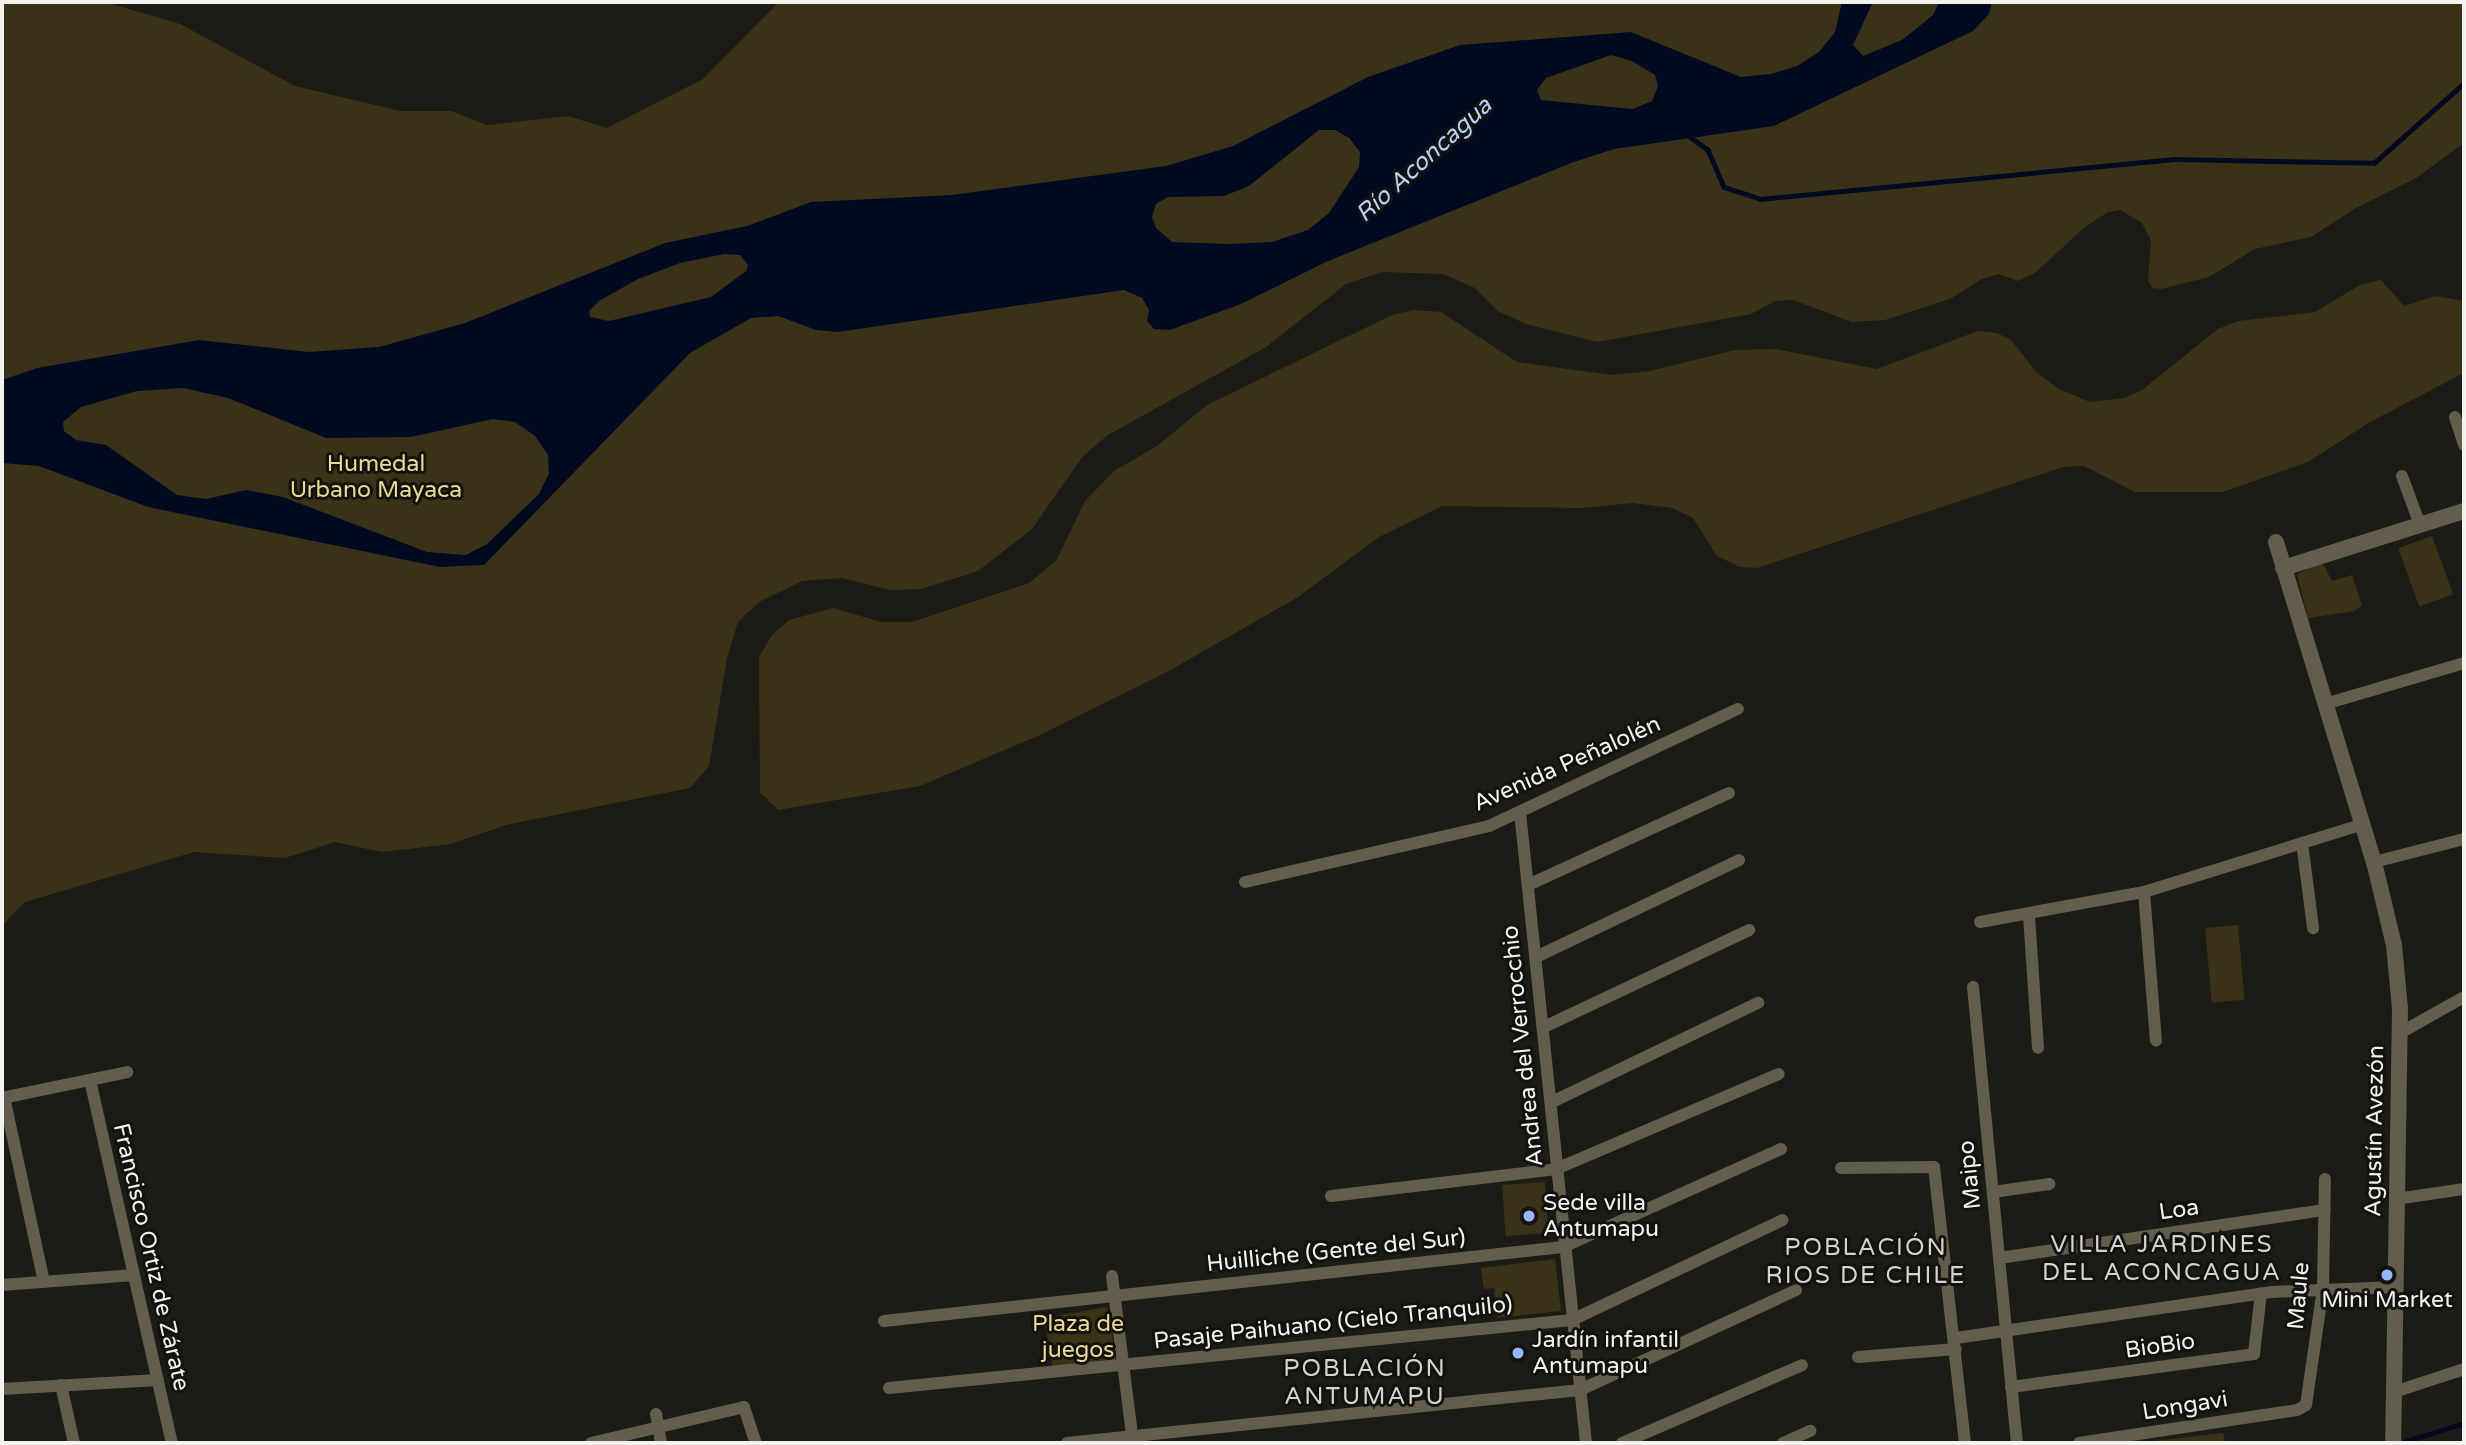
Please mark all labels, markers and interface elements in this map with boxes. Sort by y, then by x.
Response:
water label: Río Aconcagua [1350,91,1498,229]
park label: Humedal Urbano Mayaca [290,450,462,504]
street label: Avenida Peñalolén [1469,710,1665,818]
street label: Andrea del Verrocchio [1497,924,1549,1168]
street label: Agustín Avezón [2360,1045,2390,1217]
street label: Francisco Ortiz de Zárate [107,1121,195,1393]
street label: Maipo [1953,1139,1987,1211]
place label: Sede villa Antumapu [1543,1189,1659,1243]
street label: Loa [2157,1194,2201,1226]
marker: Sede villa Antumapu [1521,1208,1537,1224]
street label: Huilliche (Gente del Sur) [1205,1224,1467,1278]
district label: VILLA JARDINES DEL ACONCAGUA [2044,1231,2280,1287]
district label: POBLACIÓN RIOS DE CHILE [1767,1234,1965,1290]
street label: Maule [2282,1261,2316,1331]
marker: Mini Market [2379,1267,2395,1283]
place label: Mini Market [2321,1286,2453,1314]
street label: Pasaje Paihuano (Cielo Tranquilo) [1152,1290,1514,1356]
park label: Plaza de juegos [1032,1310,1124,1364]
place label: Jardín infantil Antumapu [1532,1326,1679,1380]
street label: BioBio [2123,1327,2197,1365]
marker: Jardín infantil Antumapu [1510,1345,1526,1361]
district label: POBLACIÓN ANTUMAPU [1284,1355,1446,1411]
street label: Longavi [2140,1386,2230,1426]

